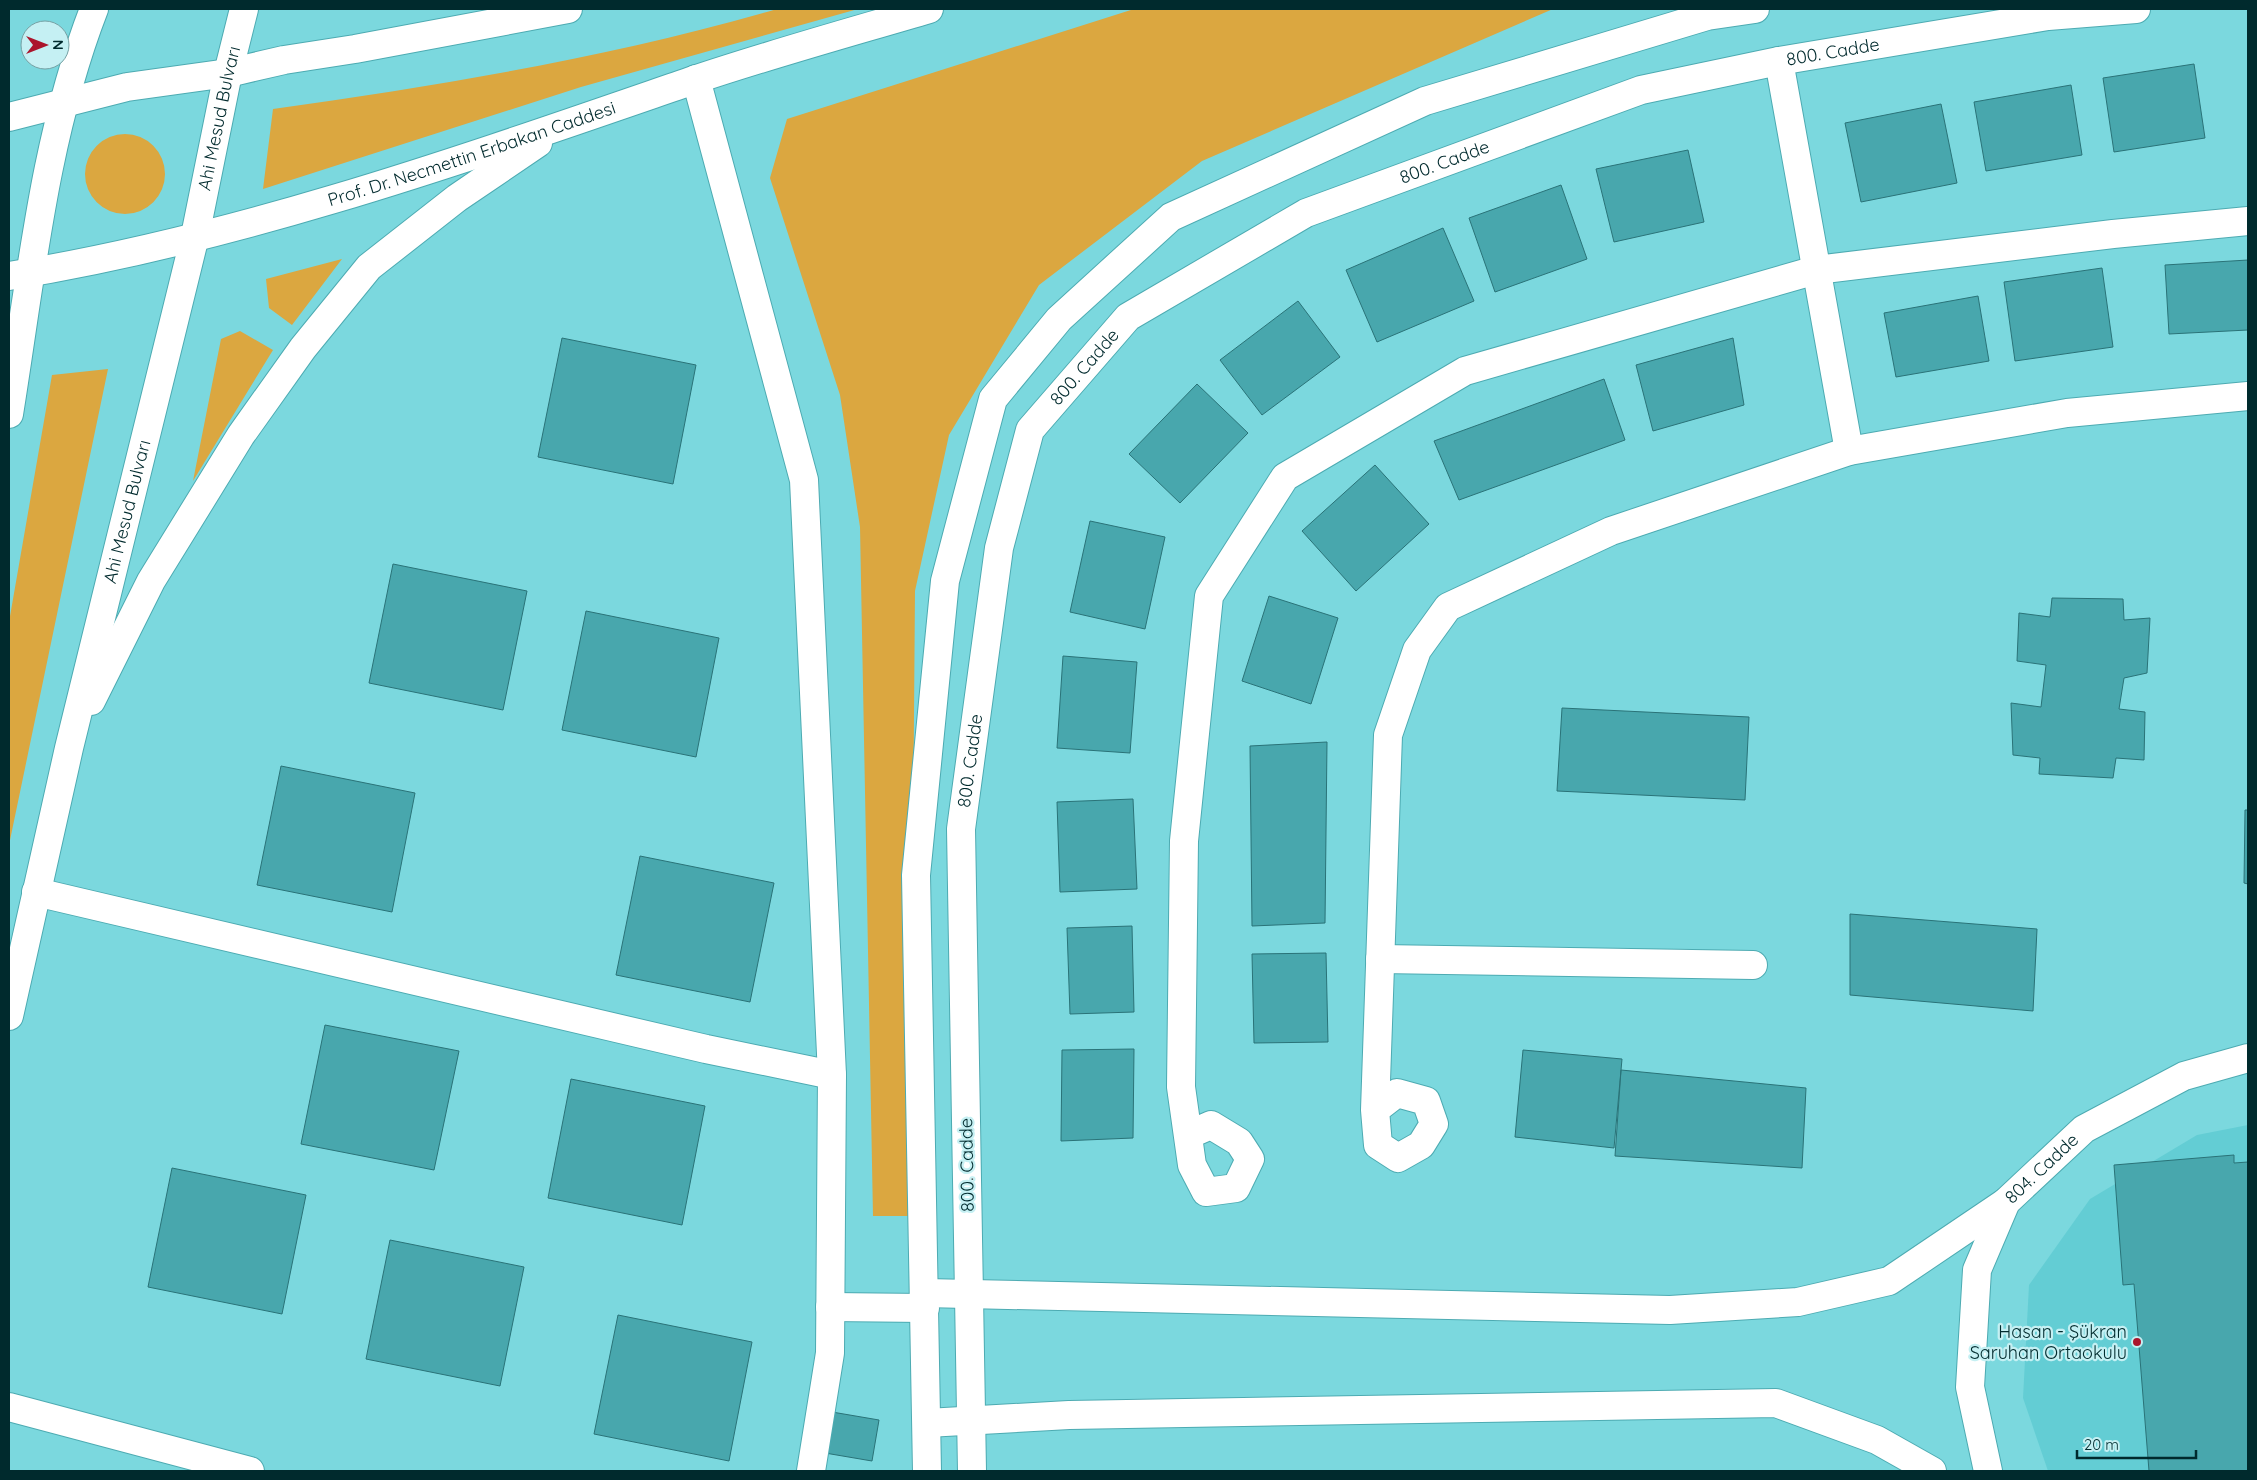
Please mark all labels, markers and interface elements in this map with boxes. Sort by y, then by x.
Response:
north arrow [20,20,70,70]
street label: 800. Cadde [1785,32,1881,71]
text: N [49,40,67,50]
street label: Ahi Mesud Bulvarı [192,44,245,193]
street label: Prof. Dr. Necmettin Erbakan Caddesi [325,96,619,211]
street label: 800. Cadde [1396,135,1493,189]
street label: 800. Cadde [1045,324,1124,410]
street label: Ahi Mesud Bulvarı [98,437,155,586]
street label: 800. Cadde [952,713,987,809]
street label: 800. Cadde [954,1118,979,1212]
street label: 804. Cadde [2000,1128,2083,1208]
place label: Hasan - Şükran Saruhan Ortaokulu [1970,1320,2127,1364]
marker: Hasan - Şükran Saruhan Ortaokulu [2131,1336,2143,1348]
scale bar [2077,1428,2196,1460]
text: 20 m [2084,1435,2119,1454]

